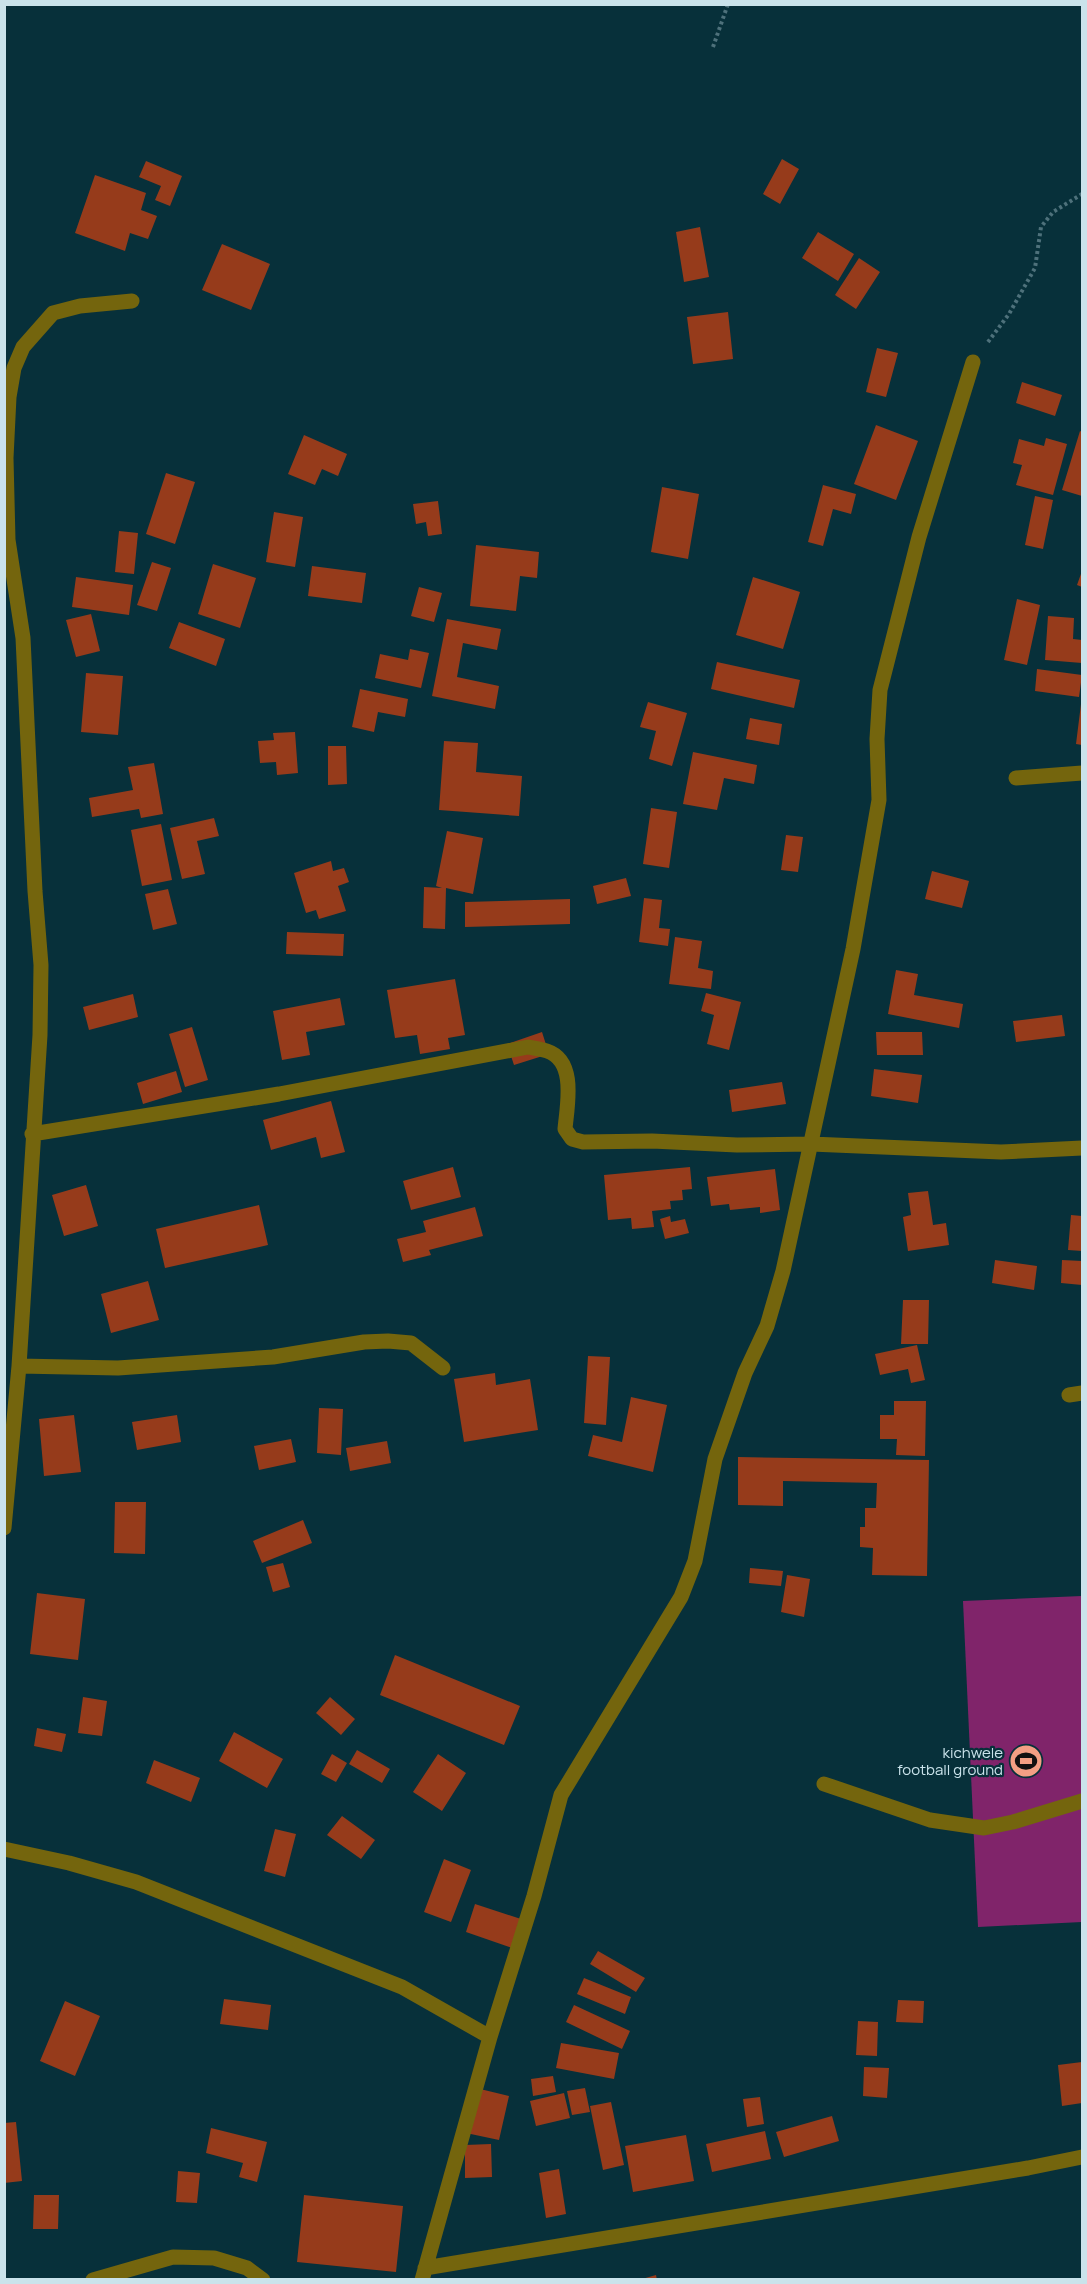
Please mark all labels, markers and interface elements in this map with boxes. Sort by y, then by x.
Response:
place label: kichwele football ground [897,1742,1003,1780]
sports icon: kichwele football ground [1008,1743,1044,1779]

